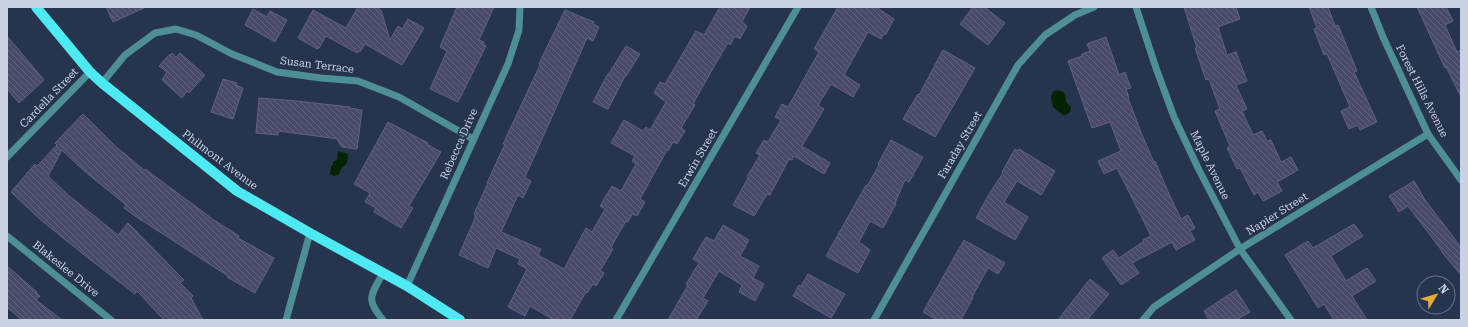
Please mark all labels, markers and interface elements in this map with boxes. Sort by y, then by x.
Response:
street label: Forest Hills Avenue [1393,42,1451,140]
street label: Susan Terrace [279,54,355,76]
street label: Cardella Street [17,65,81,131]
street label: Rebecca Drive [438,106,480,182]
street label: Faraday Street [935,109,985,181]
street label: Erwin Street [676,126,720,190]
street label: Philmont Avenue [180,127,260,193]
street label: Maple Avenue [1188,128,1232,202]
street label: Napier Street [1244,190,1310,238]
street label: Blakeslee Drive [30,238,102,300]
north arrow [1416,275,1456,315]
text: N [1436,282,1452,297]

